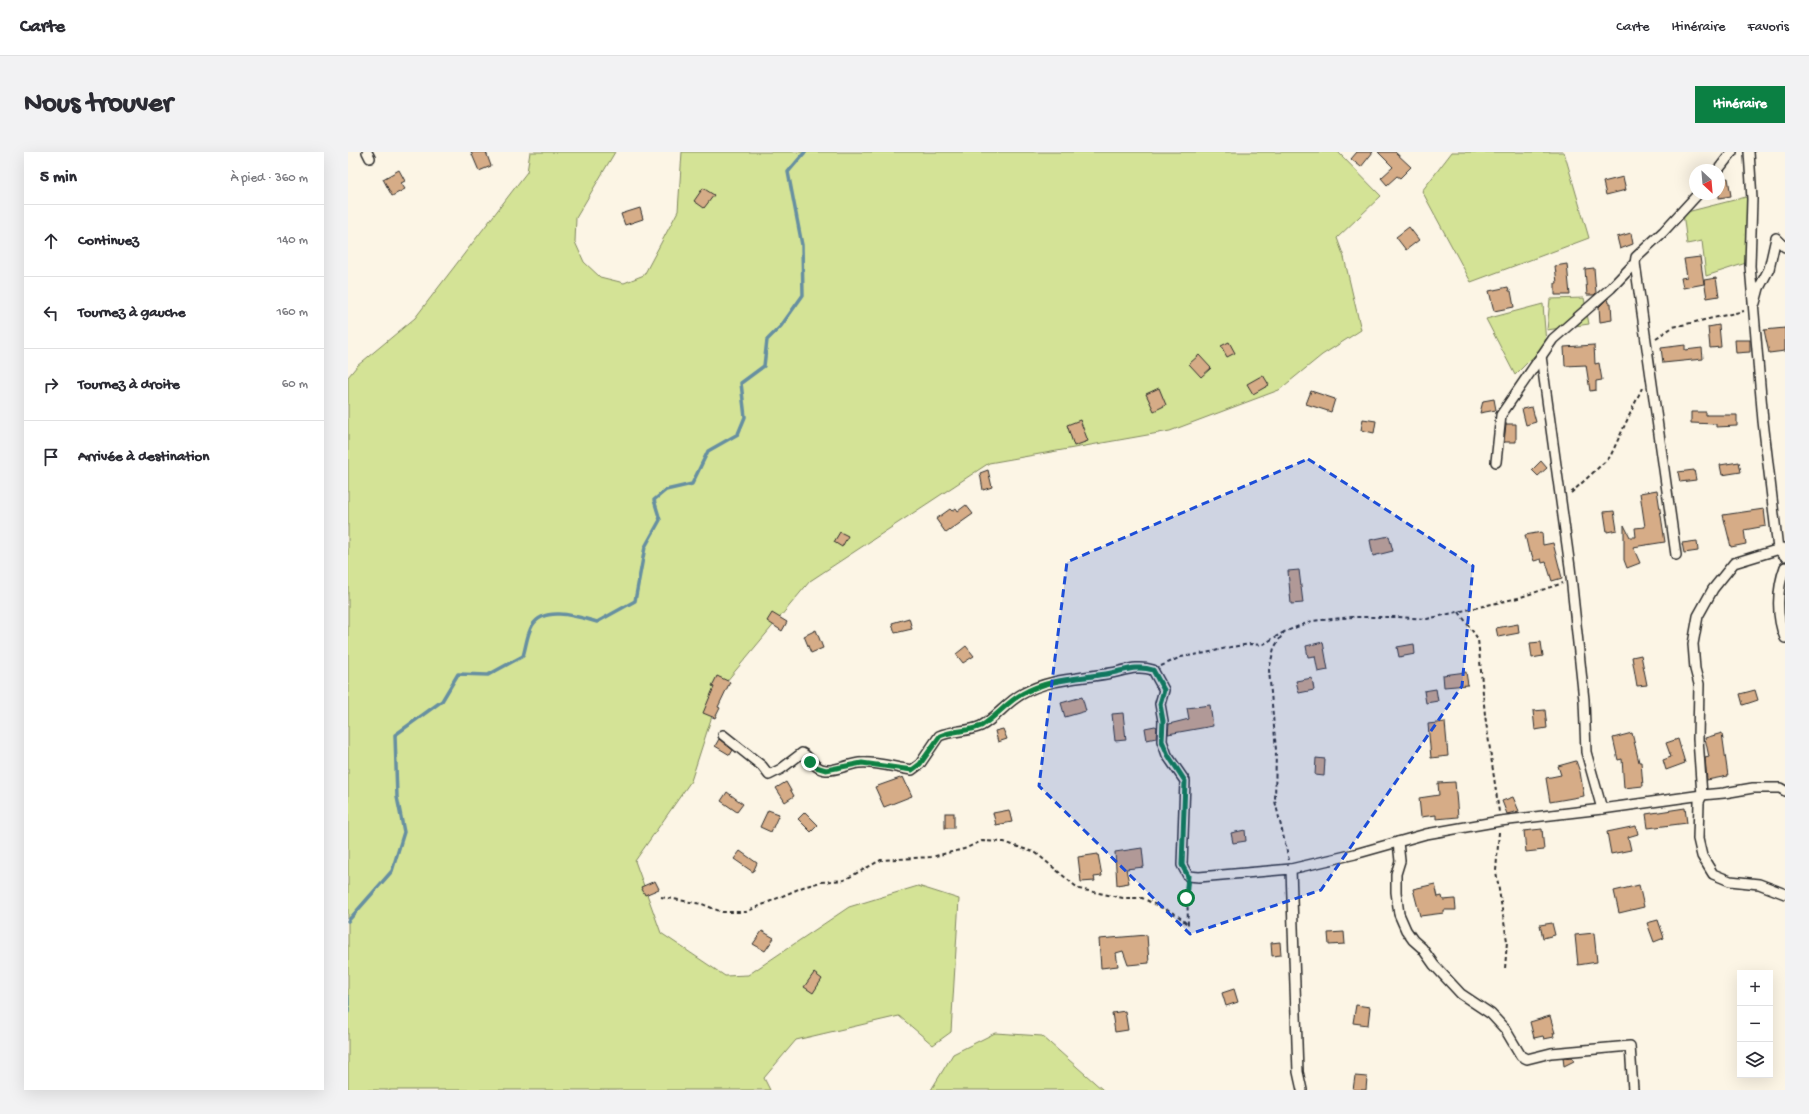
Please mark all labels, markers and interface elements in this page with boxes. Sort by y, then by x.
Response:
text: Carte [20,16,65,39]
text: Carte [1616,19,1650,36]
text: Itinéraire [1672,19,1725,36]
text: Favoris [1747,19,1789,36]
button: Itinéraire [1695,86,1785,123]
text: Nous trouver [24,88,173,121]
north arrow [1689,164,1725,200]
text: 5 min [40,168,77,188]
text: À pied · 360 m [230,171,308,186]
icon: ahead [40,230,62,252]
text: Continuez [78,232,139,250]
text: 140 m [277,233,308,248]
icon: left [40,302,62,324]
text: Tournez à gauche [78,304,186,322]
text: 160 m [276,305,308,320]
icon: right [40,374,62,396]
text: Tournez à droite [78,376,180,394]
text: 60 m [282,377,308,392]
icon: arrive [40,446,62,468]
text: Arrivée à destination [78,448,209,466]
route end [801,753,819,771]
route start [1177,889,1195,907]
map controls [1737,970,1773,1078]
button: + [1737,970,1773,1006]
button: − [1737,1006,1773,1042]
button: layers [1737,1042,1773,1078]

